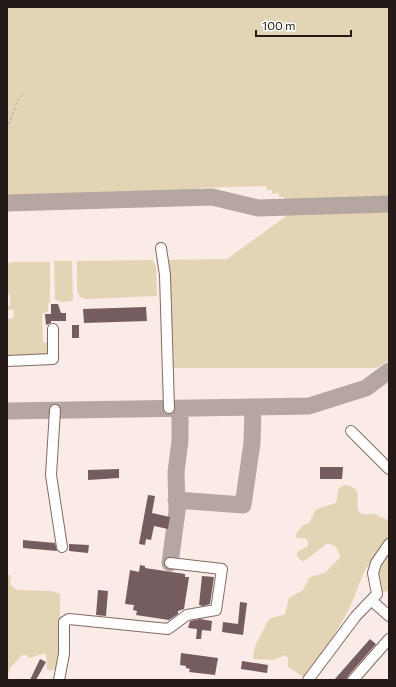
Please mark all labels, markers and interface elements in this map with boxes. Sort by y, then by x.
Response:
scale bar [256,12,351,38]
text: 100 m [262,18,296,32]

